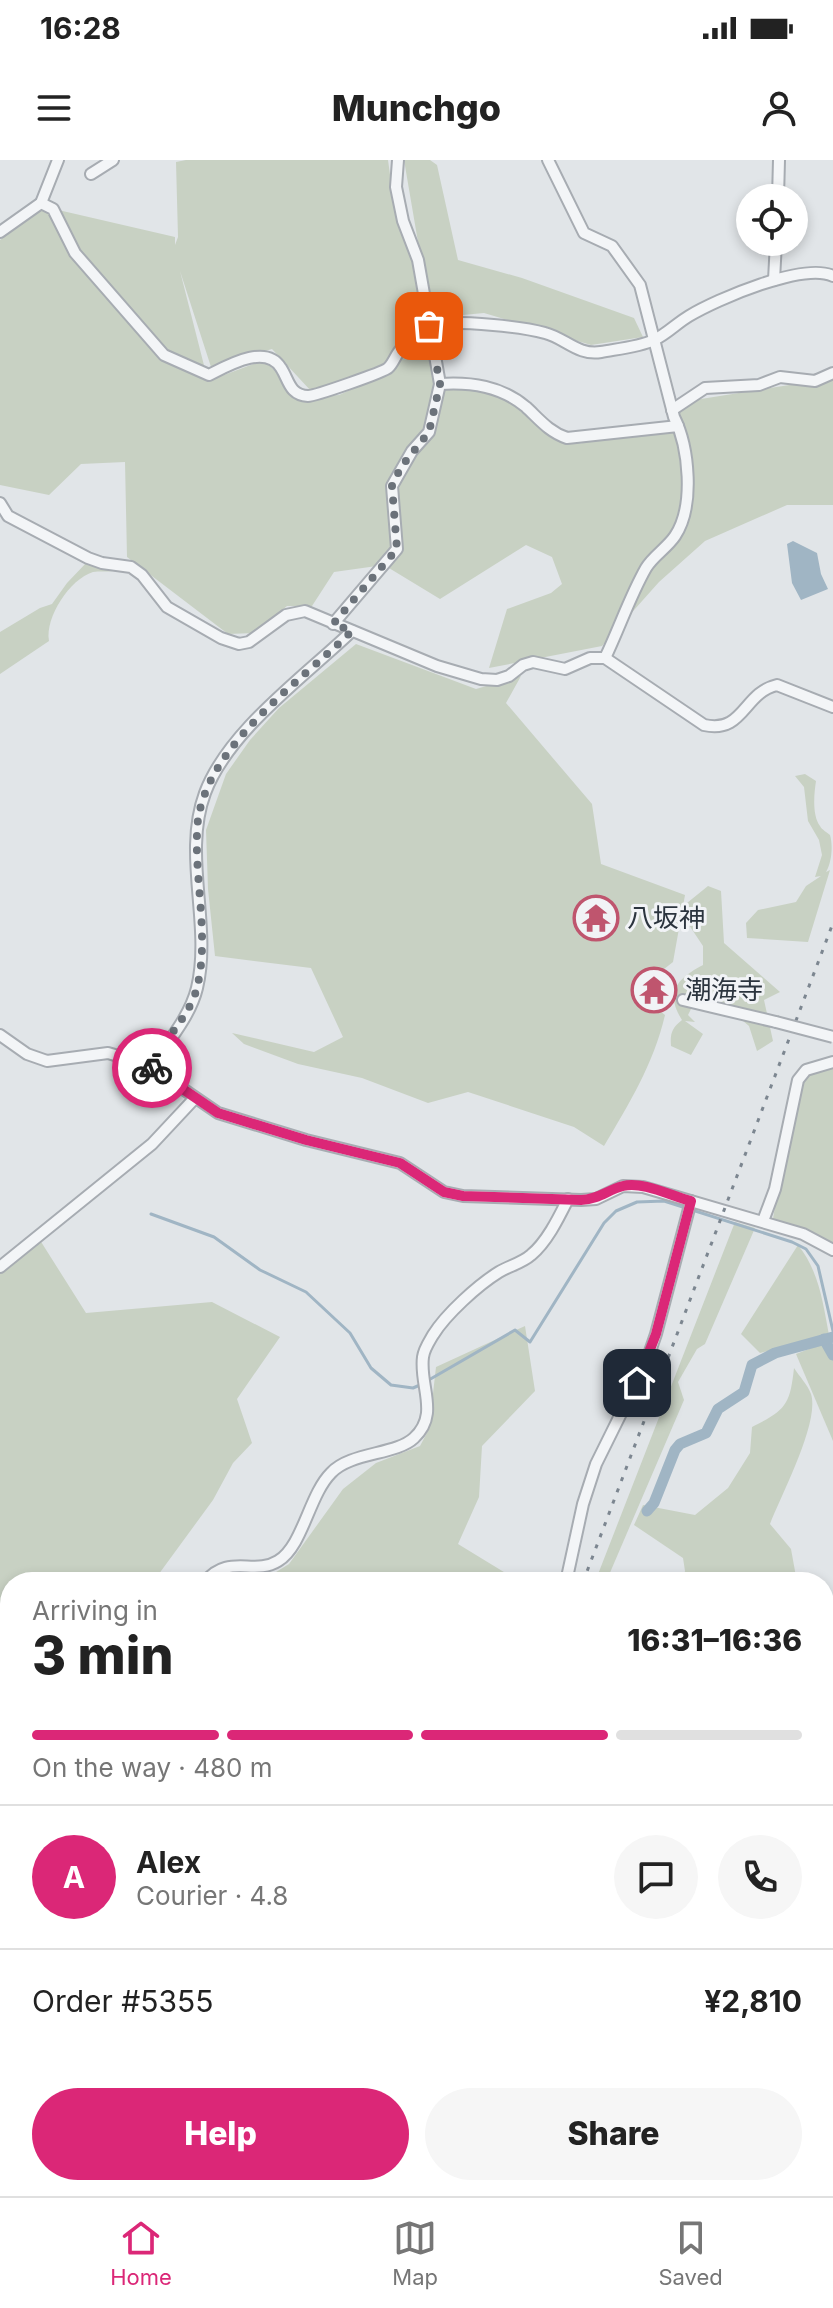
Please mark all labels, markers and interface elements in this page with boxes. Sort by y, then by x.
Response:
text: 16:28 [40,10,121,46]
icon: menu [32,86,76,130]
text: Munchgo [332,86,501,130]
icon: person [757,86,801,130]
map controls [736,184,808,256]
button: locate [736,184,808,256]
pin [395,292,463,360]
icon: bag [407,304,451,348]
temple icon: 八坂神 [572,894,620,942]
place label: 八坂神 [627,902,705,933]
temple icon: 潮海寺 [630,966,678,1014]
place label: 潮海寺 [685,974,763,1005]
courier [112,1028,192,1108]
icon: bike [130,1046,174,1090]
pin [603,1349,671,1417]
icon: home [615,1361,659,1405]
text: Arriving in [32,1595,158,1626]
text: 16:31–16:36 [627,1622,802,1658]
text: 3 min [32,1624,174,1687]
text: On the way · 480 m [32,1752,273,1783]
button: chat [614,1835,698,1919]
button: phone [718,1835,802,1919]
text: Alex [136,1844,201,1880]
text: A [63,1859,85,1895]
text: Courier · 4.8 [136,1880,288,1911]
text: Order #5355 [32,1983,214,2019]
text: ¥2,810 [704,1983,802,2019]
button: Help [32,2088,409,2180]
button: Share [425,2088,802,2180]
tab: Home [110,2216,172,2290]
tab: Map [392,2216,438,2290]
tab: Saved [658,2216,723,2290]

